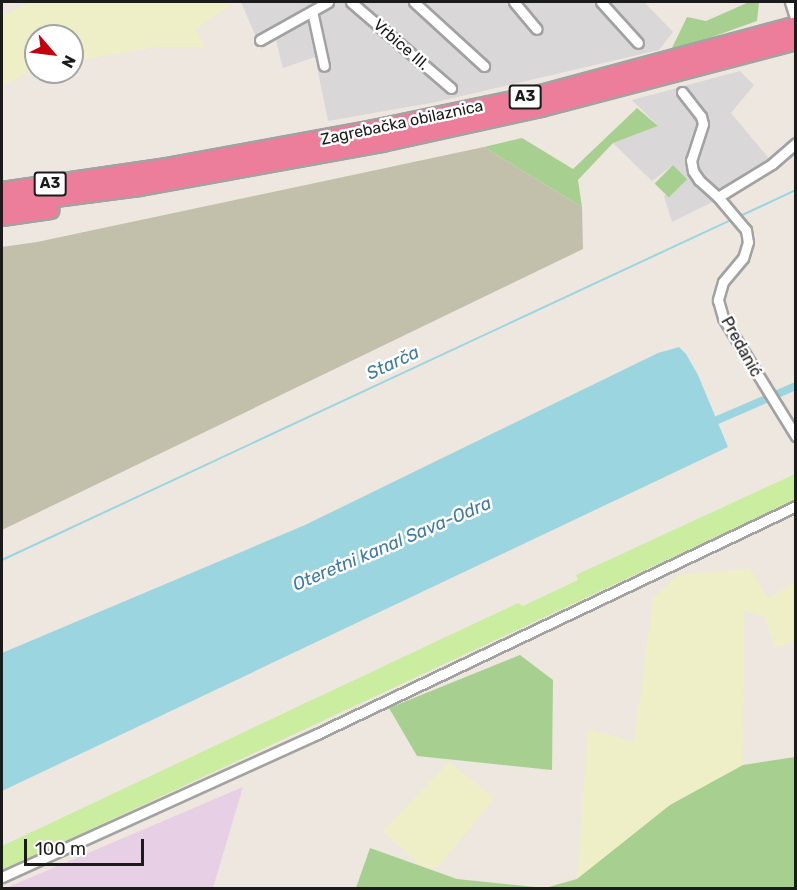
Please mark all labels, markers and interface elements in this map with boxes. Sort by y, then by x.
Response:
street label: Vrbice III. [369,15,433,75]
north arrow [24,24,84,84]
text: N [57,52,80,71]
road number: A3 [508,85,542,109]
street label: Zagrebačka obilaznica [319,96,485,150]
road number: A3 [34,172,66,196]
street label: Predanić [717,314,765,380]
water label: Starča [363,341,423,385]
water label: Oteretni kanal Sava-Odra [289,492,495,596]
scale bar [27,827,147,865]
text: 100 m [35,838,86,860]

